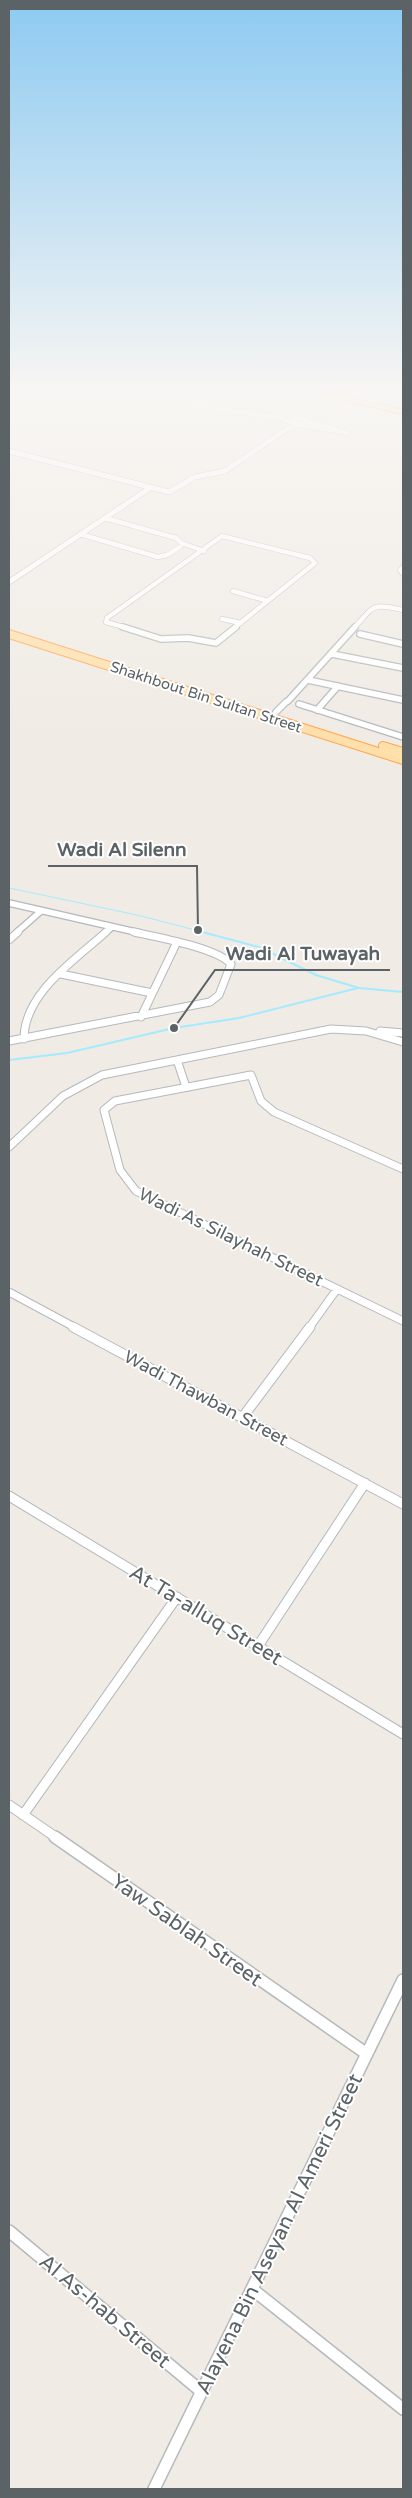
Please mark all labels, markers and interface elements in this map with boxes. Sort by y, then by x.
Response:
street label: Shakhbout Bin Sultan Street [108,657,304,737]
callout: Wadi Al Silenn [48,832,197,866]
text: Wadi Al Silenn [57,839,187,861]
callout: Wadi Al Tuwayah [215,936,390,970]
text: Wadi Al Tuwayah [226,943,380,966]
street label: Wadi As Silayhah Street [135,1183,327,1291]
street label: Wadi Thawban Street [120,1345,292,1451]
street label: At Ta-alluq Street [125,1560,287,1671]
street label: Yaw Sablah Street [106,1869,267,1992]
street label: Alayena Bin Aseyan Al Ameri Street [191,2070,368,2399]
street label: Al As-hab Street [34,2249,175,2374]

